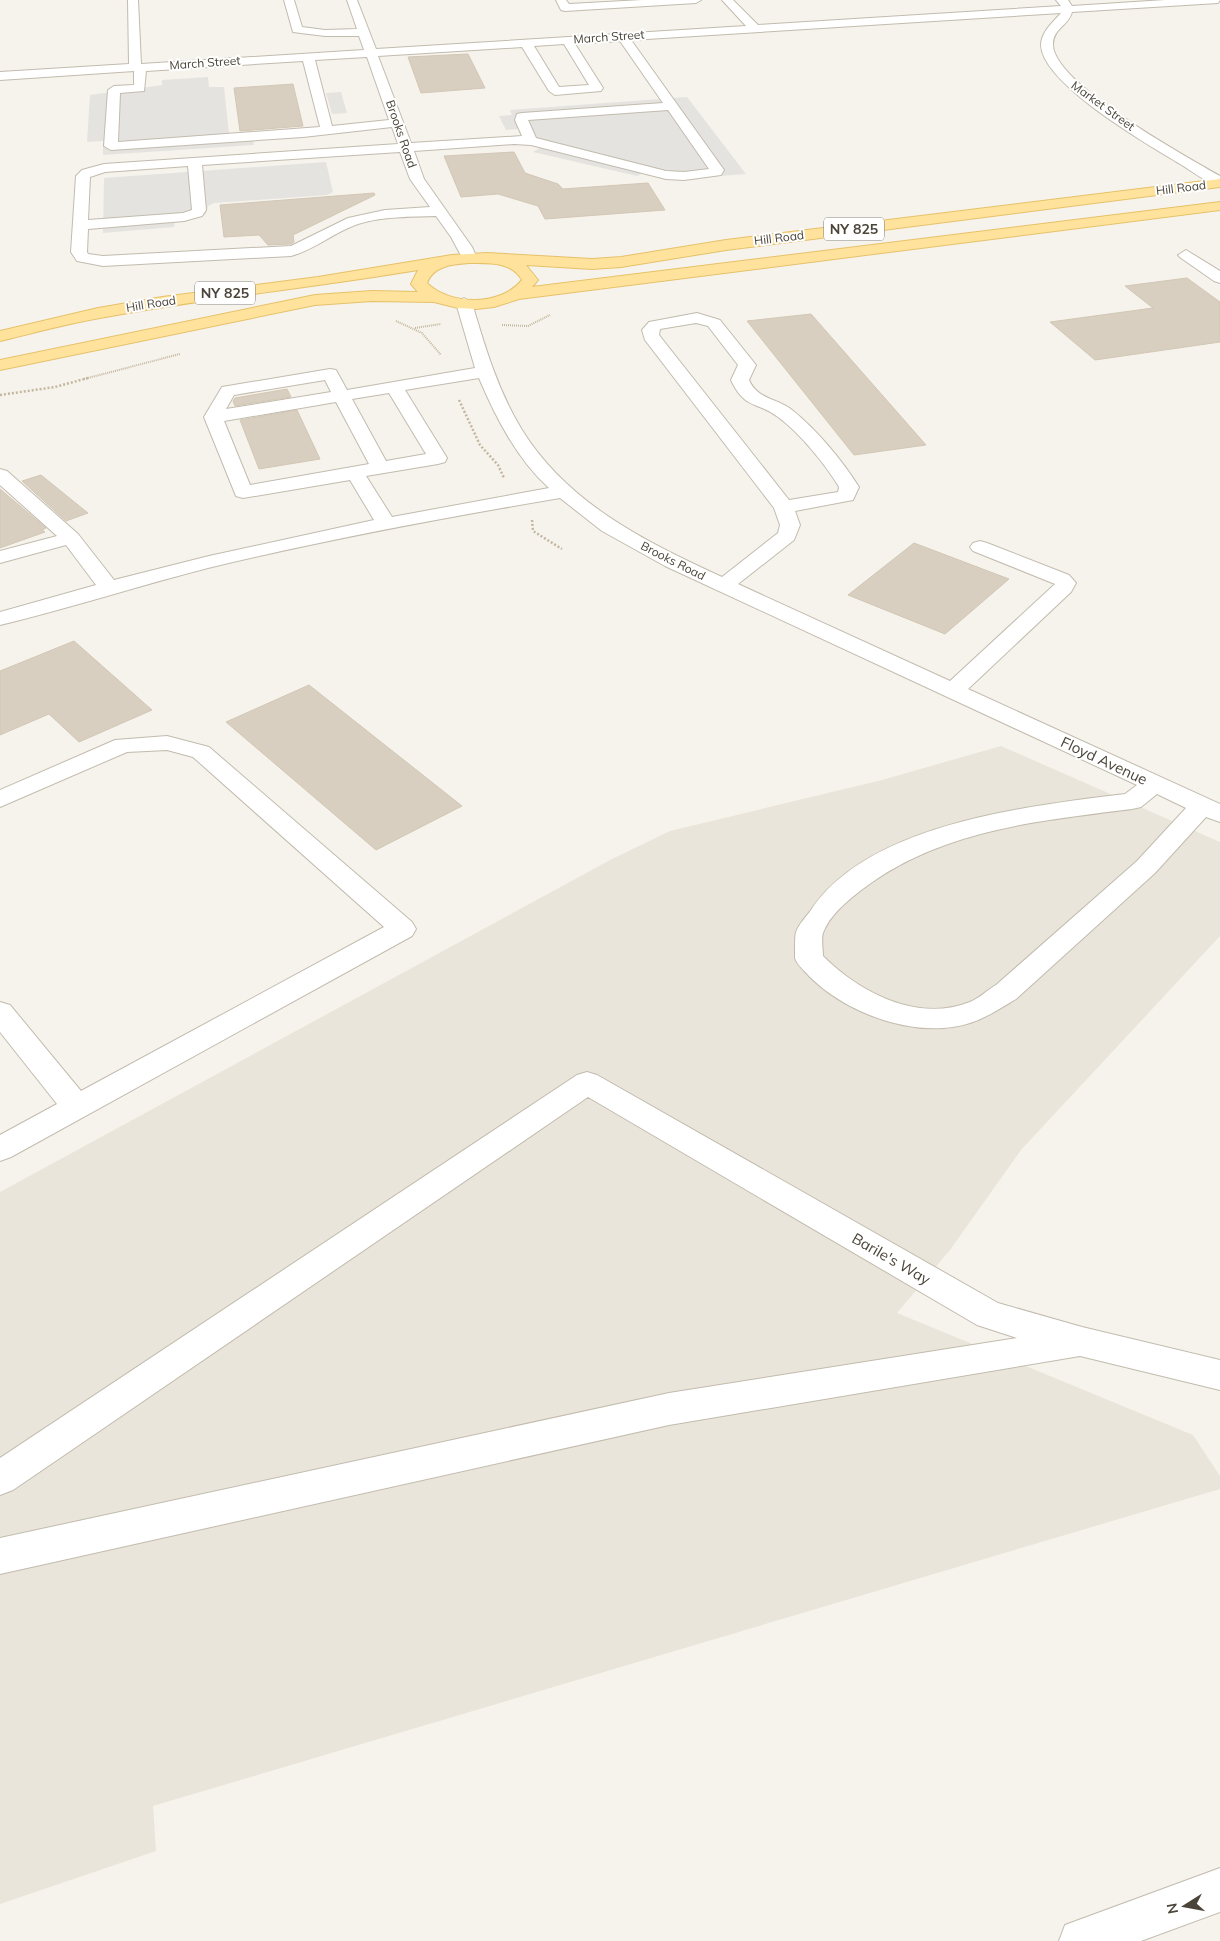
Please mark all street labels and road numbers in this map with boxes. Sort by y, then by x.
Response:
street label: March Street [573,27,645,46]
street label: March Street [169,53,241,72]
street label: Market Street [1069,78,1138,134]
street label: Brooks Road [383,98,420,170]
street label: Hill Road [1155,177,1207,198]
road number: NY 825 [824,218,884,240]
street label: Hill Road [753,227,805,248]
road number: NY 825 [195,282,255,304]
street label: Hill Road [125,292,177,315]
street label: Brooks Road [638,538,708,583]
street label: Floyd Avenue [1058,732,1151,789]
street label: Barile's Way [849,1229,934,1289]

